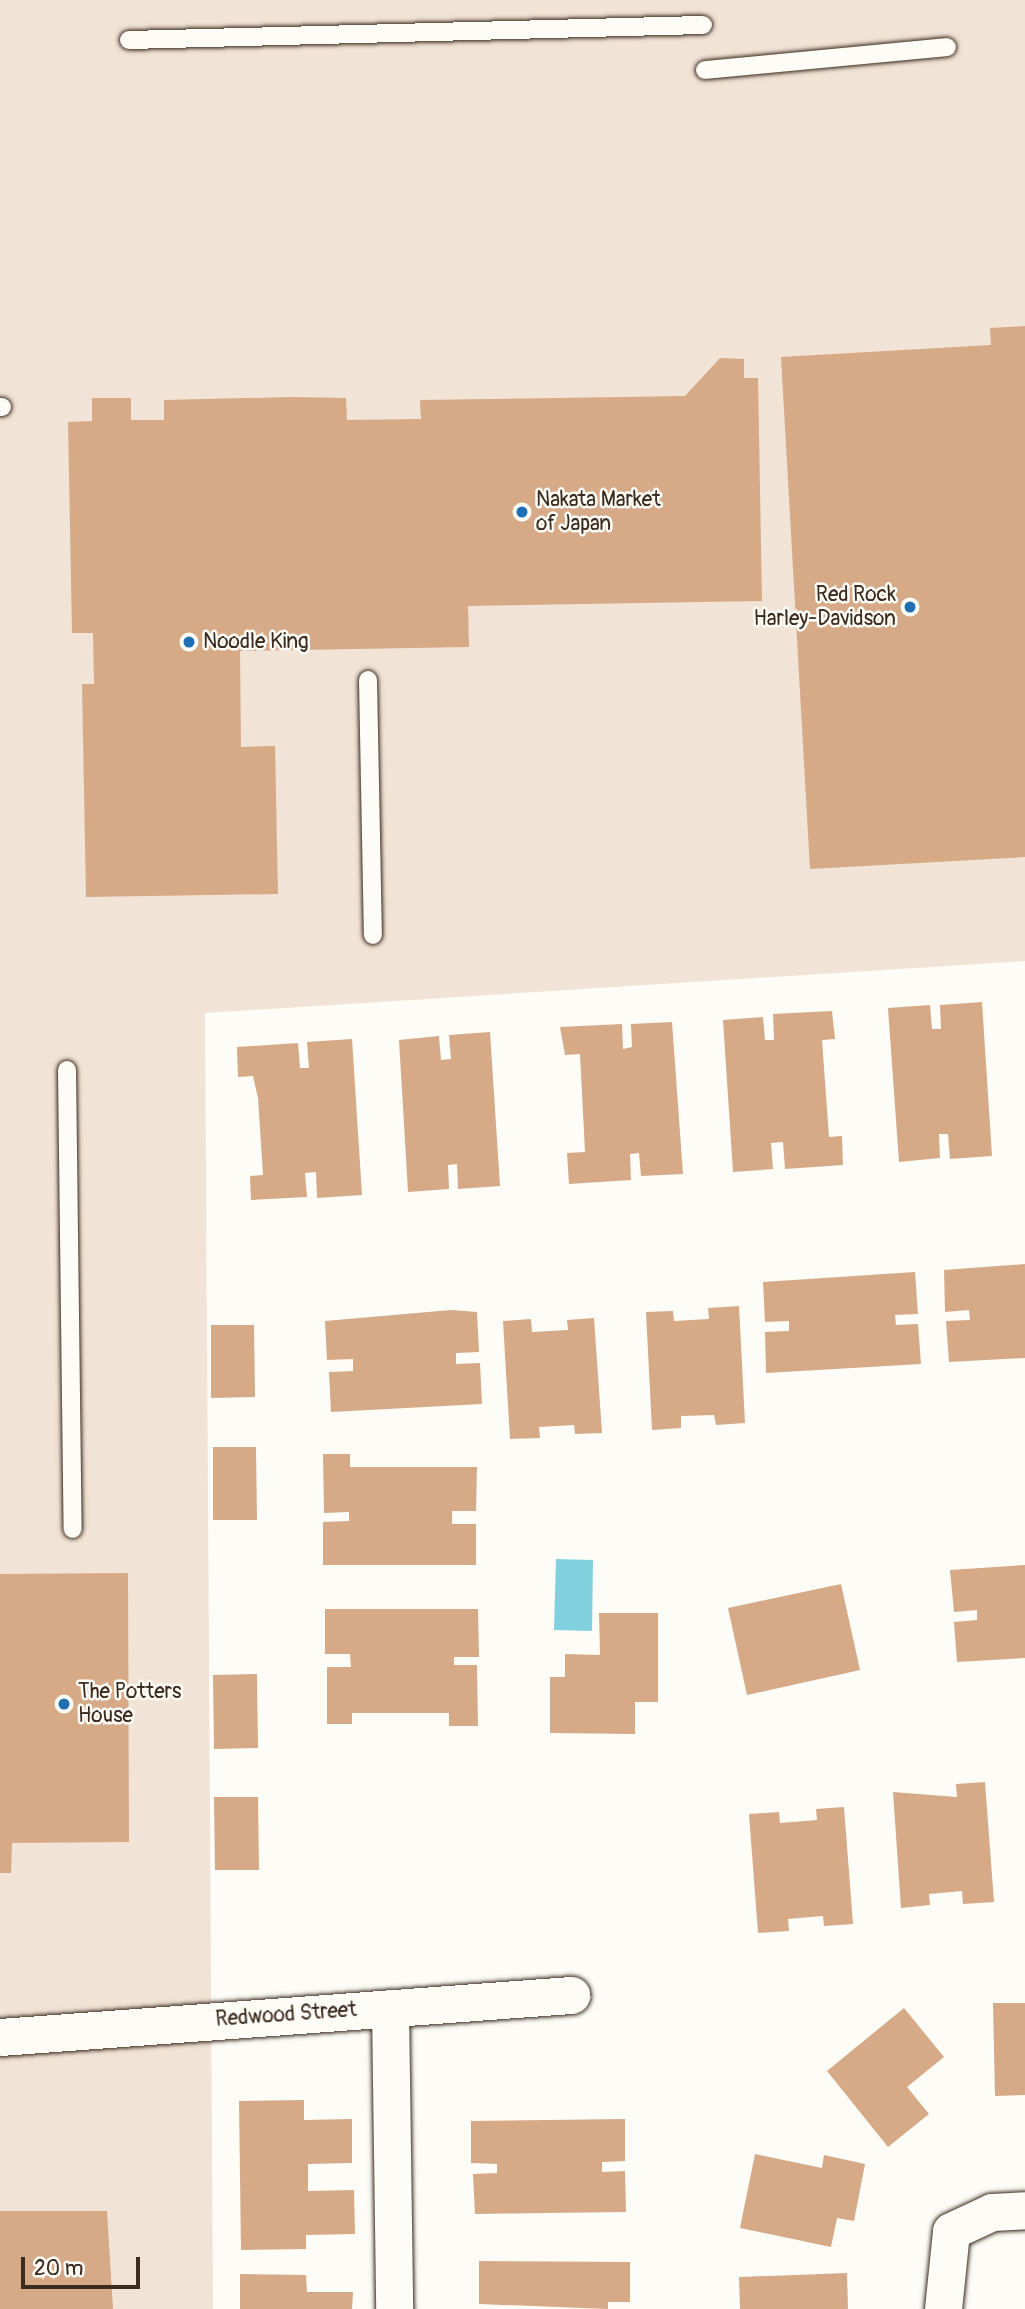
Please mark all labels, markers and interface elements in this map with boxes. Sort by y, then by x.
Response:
place label: Nakata Market of Japan [536,487,661,537]
marker: Nakata Market of Japan [514,504,530,520]
place label: Red Rock Harley-Davidson [753,582,896,632]
marker: Red Rock Harley-Davidson [902,599,918,615]
place label: Noodle King [203,629,309,655]
marker: Noodle King [181,634,197,650]
place label: The Potters House [78,1679,181,1729]
marker: The Potters House [56,1696,72,1712]
street label: Redwood Street [215,1998,357,2032]
scale bar [24,2242,144,2286]
text: 20 m [34,2255,83,2282]

